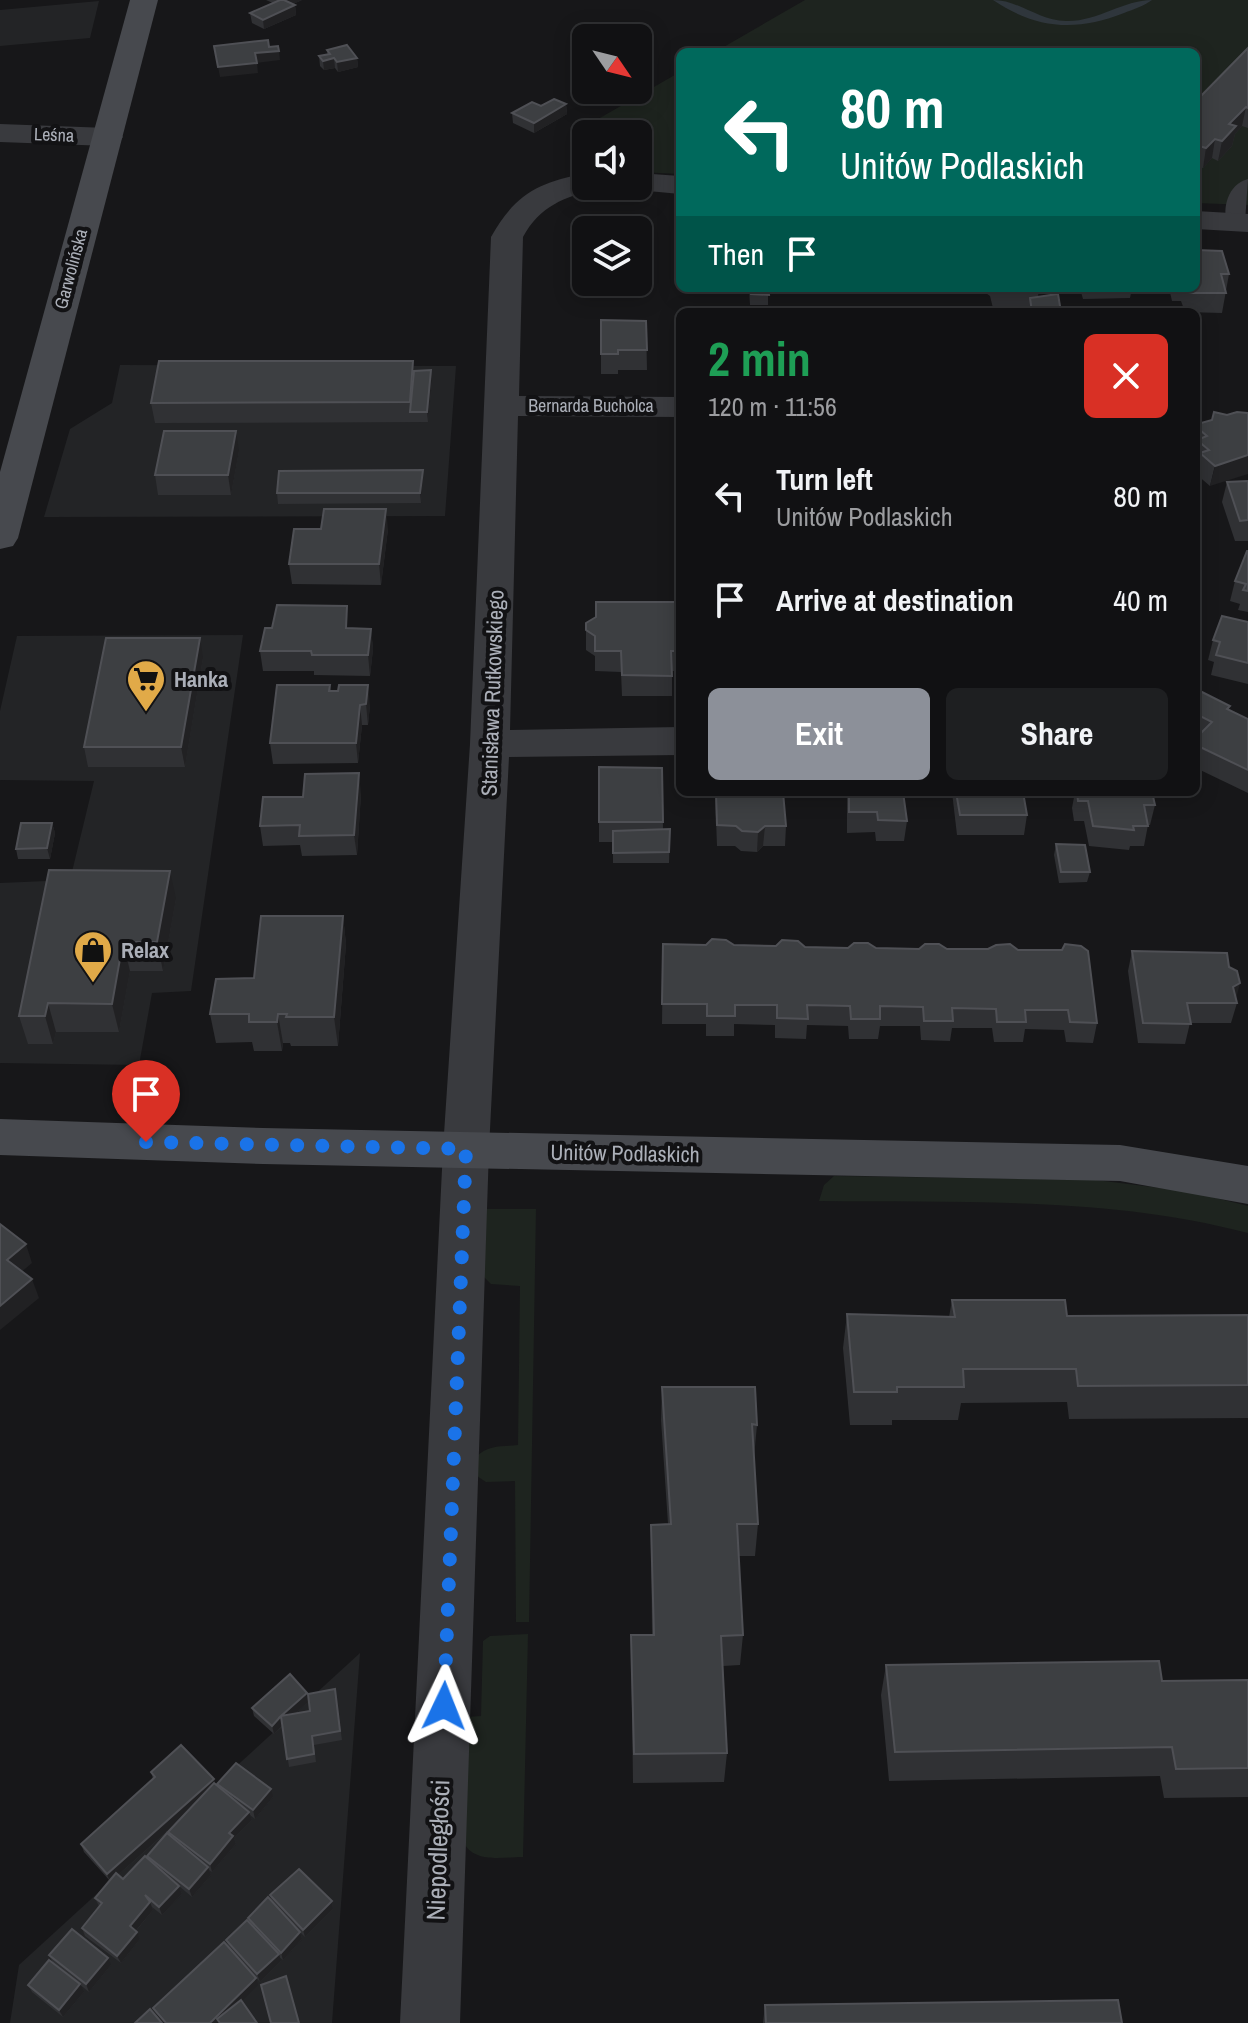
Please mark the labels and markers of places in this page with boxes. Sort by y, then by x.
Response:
supermarket icon: Hanka [125,658,167,713]
place label: Hanka [174,664,228,694]
shop icon: Relax [72,929,114,984]
place label: Relax [121,935,169,965]
pin [112,1060,180,1142]

